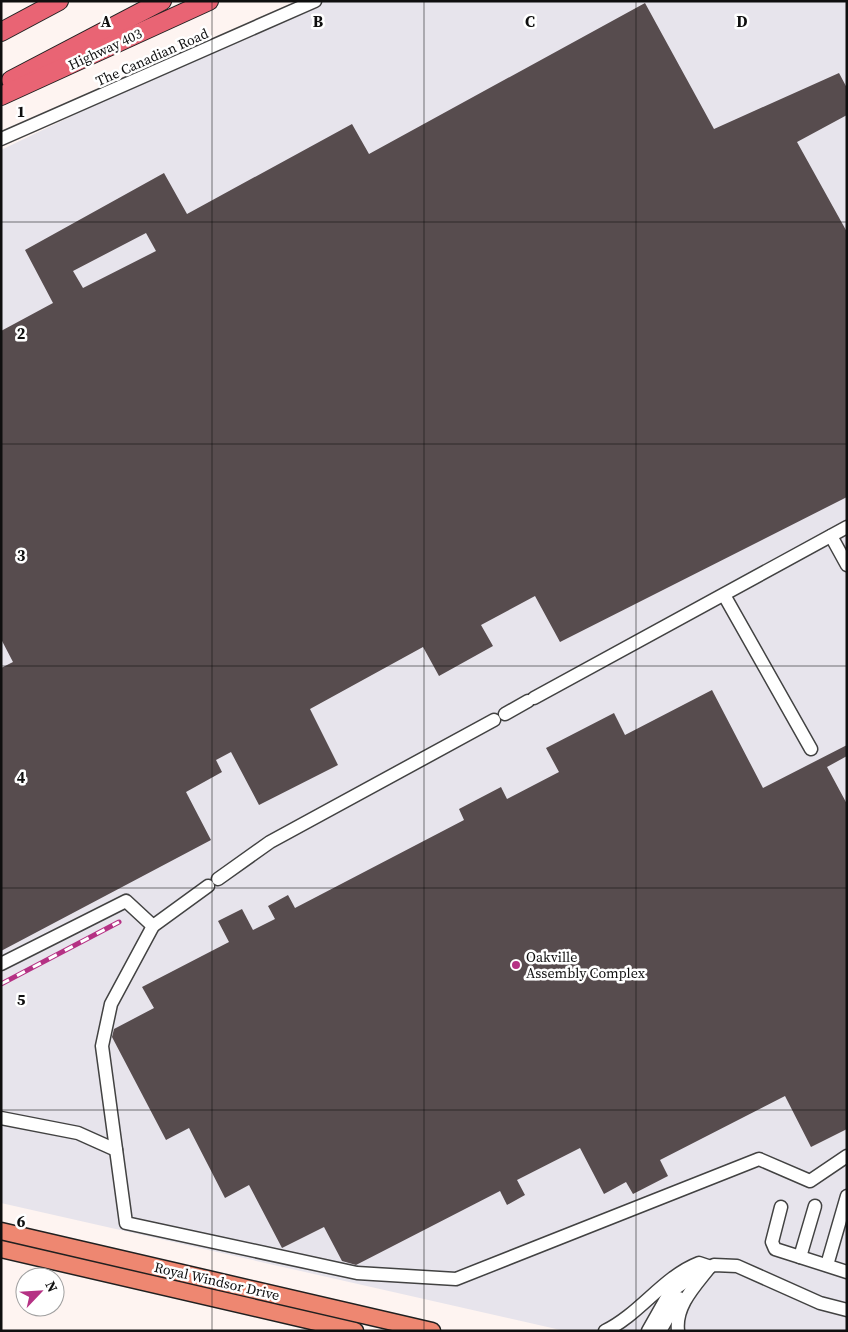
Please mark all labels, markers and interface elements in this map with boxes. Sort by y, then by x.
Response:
text: A [101,10,112,32]
text: B [313,10,324,32]
text: C [525,10,535,32]
text: D [736,10,748,32]
street label: Highway 403 [65,23,145,75]
street label: The Canadian Road [92,23,212,91]
text: 1 [17,100,25,122]
text: 2 [17,322,26,344]
text: 3 [17,544,26,566]
text: 4 [17,766,26,788]
place label: Oakville Assembly Complex [526,947,646,983]
marker: Oakville Assembly Complex [510,959,522,971]
text: 5 [17,988,26,1010]
text: 6 [17,1210,26,1232]
street label: Royal Windsor Drive [152,1257,282,1305]
north arrow [15,1267,65,1317]
text: N [41,1278,63,1295]

